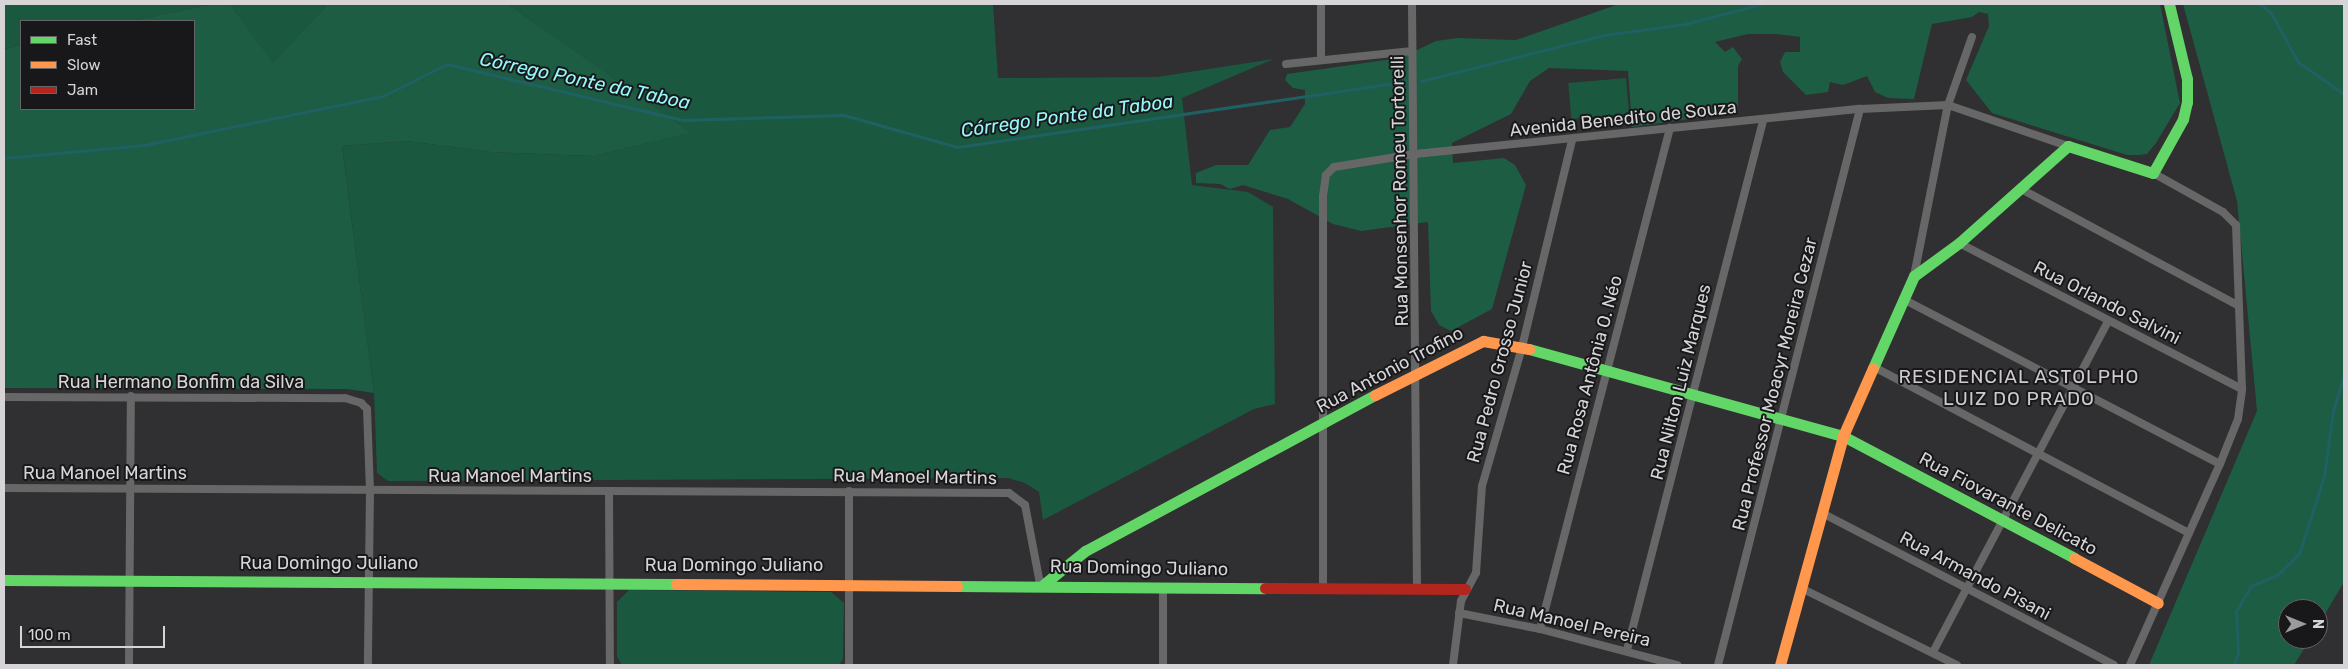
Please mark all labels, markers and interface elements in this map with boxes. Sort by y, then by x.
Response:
legend [20,20,195,110]
text: Fast [67,31,97,49]
water label: Córrego Ponte da Taboa [477,47,693,115]
street label: Rua Monsenhor Romeu Tortorelli [1387,55,1413,327]
text: Slow [67,56,100,74]
text: Jam [67,81,98,99]
water label: Córrego Ponte da Taboa [959,90,1175,142]
street label: Avenida Benedito de Souza [1508,96,1738,142]
street label: Rua Professor Moacyr Moreira Cezar [1728,235,1822,533]
street label: Rua Orlando Salvini [2030,257,2184,349]
street label: Rua Pedro Grosso Junior [1463,259,1537,465]
street label: Rua Rosa Antônia O. Néo [1553,273,1627,477]
street label: Rua Nilton Luiz Marques [1646,282,1716,482]
street label: Rua Antonio Trofino [1312,322,1468,418]
district label: RESIDENCIAL ASTOLPHO LUIZ DO PRADO [1896,366,2142,410]
street label: Rua Hermano Bonfim da Silva [58,371,304,393]
street label: Rua Fiovarante Delicato [1915,448,2101,560]
street label: Rua Manoel Martins [23,462,187,484]
street label: Rua Manoel Martins [428,465,592,487]
street label: Rua Manoel Martins [833,465,997,489]
street label: Rua Armando Pisani [1896,527,2054,625]
street label: Rua Domingo Juliano [240,552,418,574]
street label: Rua Domingo Juliano [645,554,823,576]
street label: Rua Domingo Juliano [1050,556,1228,580]
street label: Rua Manoel Pereira [1491,594,1653,652]
north arrow [2278,599,2328,649]
scale bar [22,616,168,648]
text: N [2309,619,2326,629]
text: 100 m [28,626,70,644]

